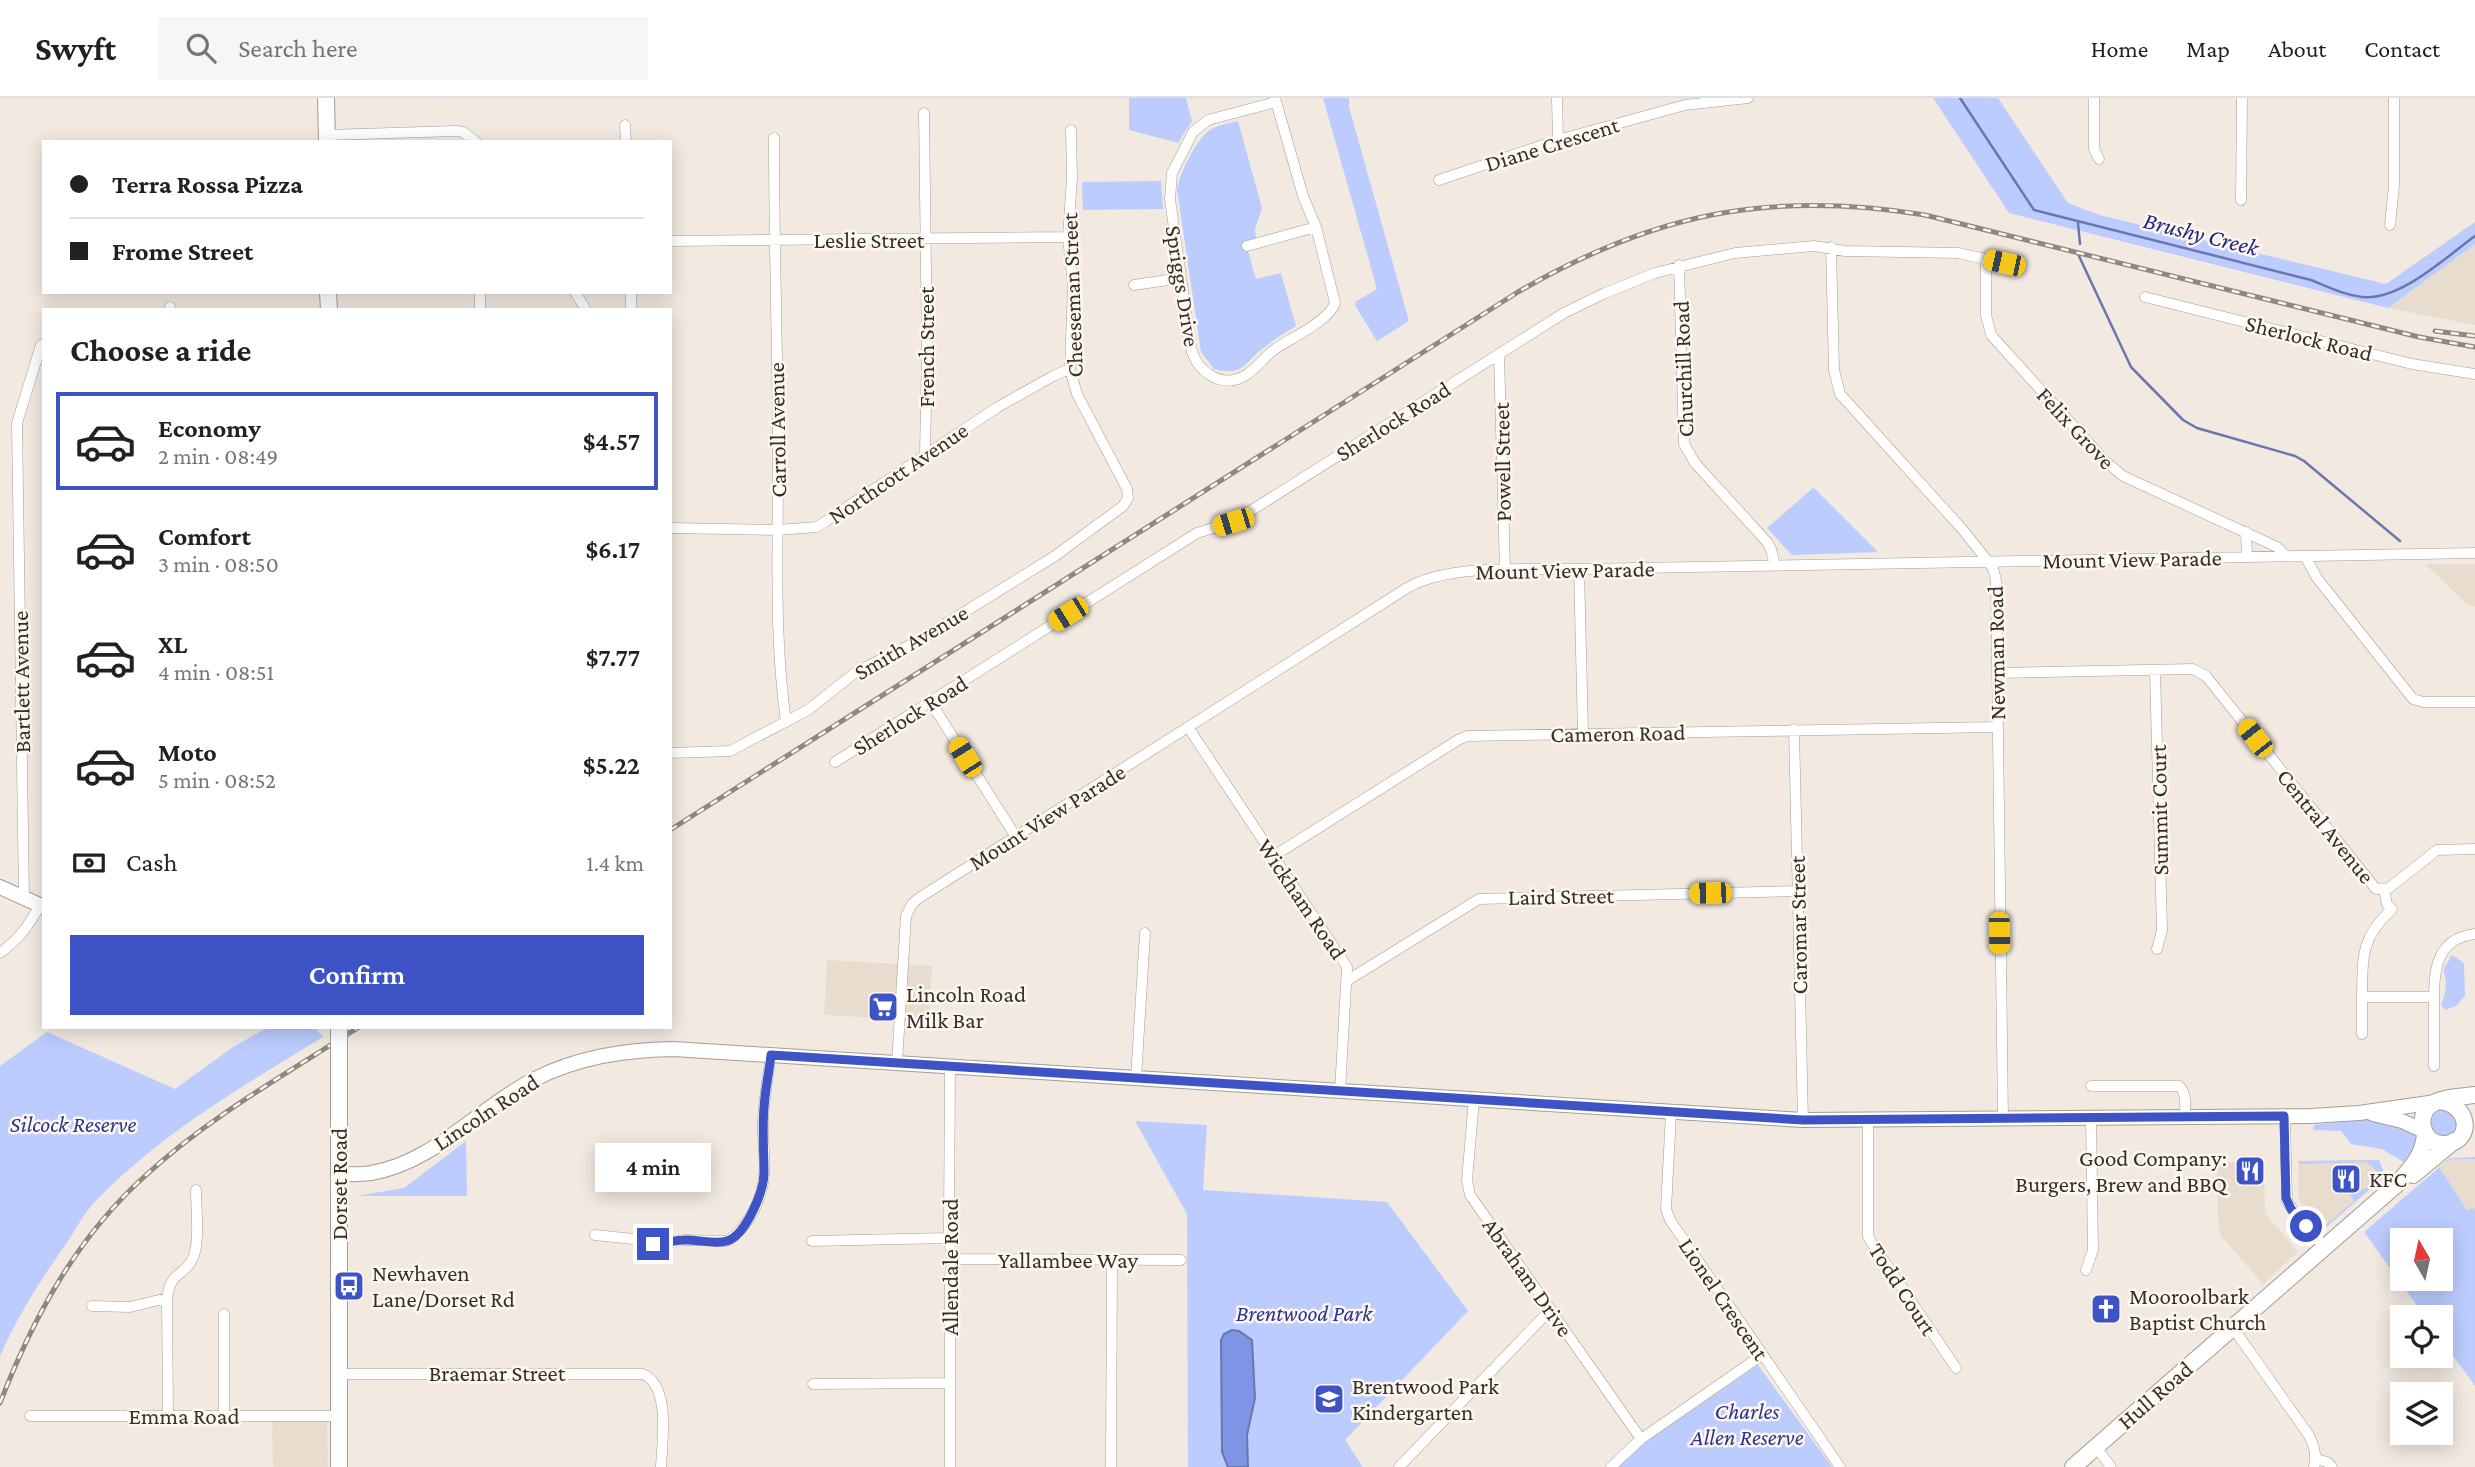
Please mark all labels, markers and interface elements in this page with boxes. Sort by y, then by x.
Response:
search box [158,17,648,80]
icon: search [182,29,220,67]
text: Swyft [35,30,116,67]
text: Search here [238,34,357,63]
text: Home [2091,35,2148,62]
text: Map [2186,35,2230,62]
text: About [2268,35,2326,62]
text: Contact [2364,35,2440,62]
street label: Diane Crescent [1482,111,1622,177]
text: Terra Rossa Pizza [112,170,303,199]
water label: Brushy Creek [2141,206,2263,261]
street label: Cheeseman Street [1056,212,1088,378]
street label: Spriggs Drive [1161,223,1205,349]
street label: Leslie Street [814,227,925,253]
text: Frome Street [112,237,253,266]
car [1982,248,2027,278]
street label: French Street [913,286,939,408]
street label: Churchill Road [1668,300,1698,438]
street label: Sherlock Road [2243,310,2375,366]
text: Choose a ride [70,332,251,368]
street label: Carroll Avenue [763,362,791,498]
street label: Sherlock Road [1331,376,1455,466]
street label: Felix Grove [2032,382,2120,474]
street label: Powell Street [1488,402,1516,522]
icon: car [74,410,137,473]
text: Economy [158,414,261,443]
street label: Northcott Avenue [823,417,973,529]
text: $4.57 [583,427,640,456]
text: 2 min · 08:49 [158,443,278,469]
car [1210,506,1257,538]
icon: car [74,518,137,581]
text: Comfort [158,522,251,551]
text: $6.17 [585,535,640,564]
street label: Mount View Parade [2042,544,2222,574]
text: 3 min · 08:50 [158,551,279,577]
street label: Mount View Parade [1475,555,1655,585]
street label: Newman Road [1982,586,2010,720]
car [1045,594,1092,634]
street label: Smith Avenue [849,599,973,685]
street label: Bartlett Avenue [7,611,35,753]
icon: car [74,626,137,689]
text: XL [158,630,187,659]
text: $7.77 [586,643,640,672]
text: 4 min · 08:51 [158,659,274,685]
street label: Sherlock Road [848,670,972,760]
car [2234,715,2277,761]
street label: Cameron Road [1550,719,1686,747]
icon: car [74,734,137,797]
car [945,734,986,780]
text: Moto [158,738,217,767]
street label: Summit Court [2145,744,2173,876]
text: $5.22 [583,751,640,780]
street label: Mount View Parade [964,758,1130,876]
street label: Central Avenue [2272,763,2380,889]
text: 5 min · 08:52 [158,767,276,793]
street label: Wickham Road [1252,834,1352,964]
icon: cash [70,844,108,882]
text: Cash [126,848,177,877]
text: 1.4 km [586,850,644,876]
street label: Caromar Street [1784,855,1812,995]
street label: Laird Street [1508,882,1615,910]
car [1689,882,1732,904]
car [1989,912,2010,954]
button: Confirm [70,935,644,1015]
place label: Lincoln Road Milk Bar [906,981,1026,1033]
supermarket icon: Lincoln Road Milk Bar [866,990,900,1024]
street label: Lincoln Road [429,1068,543,1156]
park label: Silcock Reserve [10,1111,137,1137]
street label: Dorset Road [326,1128,352,1240]
callout: 4 min [595,1142,711,1192]
place label: Good Company: Burgers, Brew and BBQ [2015,1145,2229,1197]
text: 4 min [626,1154,680,1180]
restaurant icon: Good Company: Burgers, Brew and BBQ [2233,1154,2267,1188]
restaurant icon: KFC [2329,1162,2363,1196]
place label: KFC [2369,1166,2407,1192]
street label: Allendale Road [937,1198,963,1336]
route start [2290,1210,2322,1242]
street label: Abraham Drive [1477,1213,1579,1341]
route end [637,1228,669,1260]
north arrow [2390,1228,2454,1292]
map controls [2390,1228,2453,1445]
street label: Lionel Crescent [1674,1233,1775,1365]
street label: Todd Court [1864,1238,1943,1340]
street label: Yallambee Way [998,1247,1138,1273]
place label: Newhaven Lane/Dorset Rd [372,1260,515,1312]
bus stop icon: Newhaven Lane/Dorset Rd [332,1269,366,1303]
place label: Mooroolbark Baptist Church [2129,1283,2266,1335]
church icon: Mooroolbark Baptist Church [2089,1292,2123,1326]
park label: Brentwood Park [1236,1300,1373,1326]
button: locate [2390,1305,2453,1368]
street label: Hull Road [2112,1356,2198,1434]
street label: Braemar Street [429,1360,566,1386]
place label: Brentwood Park Kindergarten [1352,1373,1499,1425]
school or university icon: Brentwood Park Kindergarten [1312,1382,1346,1416]
button: layers [2390,1382,2453,1445]
park label: Charles Allen Reserve [1690,1398,1804,1450]
street label: Emma Road [128,1403,240,1429]

